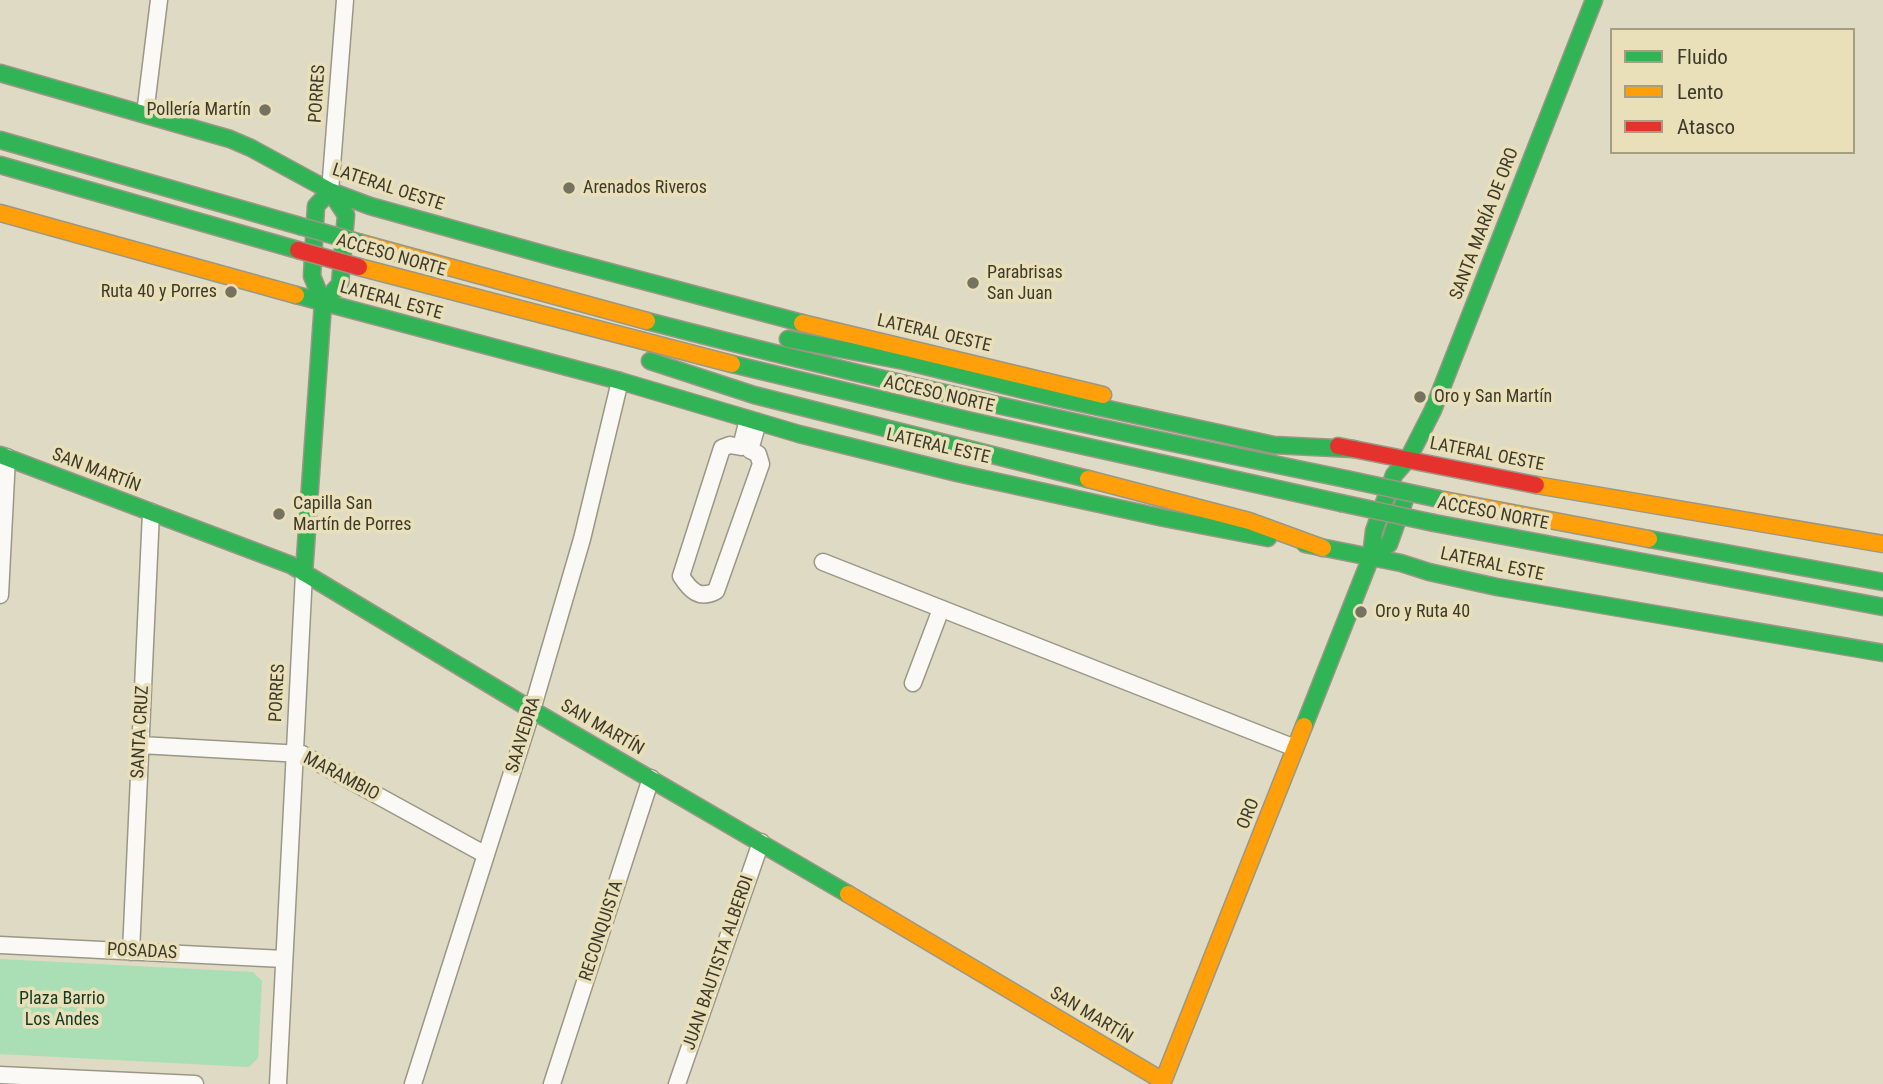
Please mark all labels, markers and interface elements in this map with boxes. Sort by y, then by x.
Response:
legend [1610,28,1855,154]
text: Fluido [1677,45,1728,69]
street label: PORRES [305,64,331,124]
text: Lento [1677,80,1724,104]
place label: Pollería Martín [147,99,251,121]
marker: Pollería Martín [257,102,273,118]
text: Atasco [1677,115,1735,139]
street label: SANTA MARÍA DE ORO [1446,145,1524,303]
street label: LATERAL OESTE [329,160,447,216]
place label: Arenados Riveros [583,177,707,199]
marker: Arenados Riveros [561,180,577,196]
street label: ACCESO NORTE [334,230,448,282]
place label: Parabrisas San Juan [987,262,1063,304]
marker: Parabrisas San Juan [965,275,981,291]
street label: LATERAL ESTE [337,277,445,325]
place label: Ruta 40 y Porres [101,281,217,303]
marker: Ruta 40 y Porres [223,284,239,300]
street label: LATERAL OESTE [875,310,993,358]
street label: ACCESO NORTE [881,372,997,418]
place label: Oro y San Martín [1434,386,1552,408]
marker: Oro y San Martín [1412,389,1428,405]
street label: LATERAL ESTE [884,425,992,469]
street label: LATERAL OESTE [1428,433,1546,477]
street label: SAN MARTÍN [49,444,143,498]
place label: Capilla San Martín de Porres [293,493,411,536]
street label: ACCESO NORTE [1435,493,1551,535]
marker: Capilla San Martín de Porres [271,506,287,522]
street label: LATERAL ESTE [1438,543,1546,587]
place label: Oro y Ruta 40 [1375,601,1470,623]
marker: Oro y Ruta 40 [1353,604,1369,620]
street label: PORRES [266,663,290,723]
street label: SANTA CRUZ [128,685,154,779]
street label: SAAVEDRA [502,694,546,776]
street label: SAN MARTÍN [556,695,648,761]
street label: MARAMBIO [299,748,383,806]
street label: ORO [1233,795,1265,833]
street label: JUAN BAUTISTA ALBERDI [679,873,759,1053]
street label: RECONQUISTA [576,878,628,984]
street label: POSADAS [106,939,178,965]
street label: SAN MARTÍN [1046,983,1136,1049]
park label: Plaza Barrio Los Andes [19,988,105,1030]

